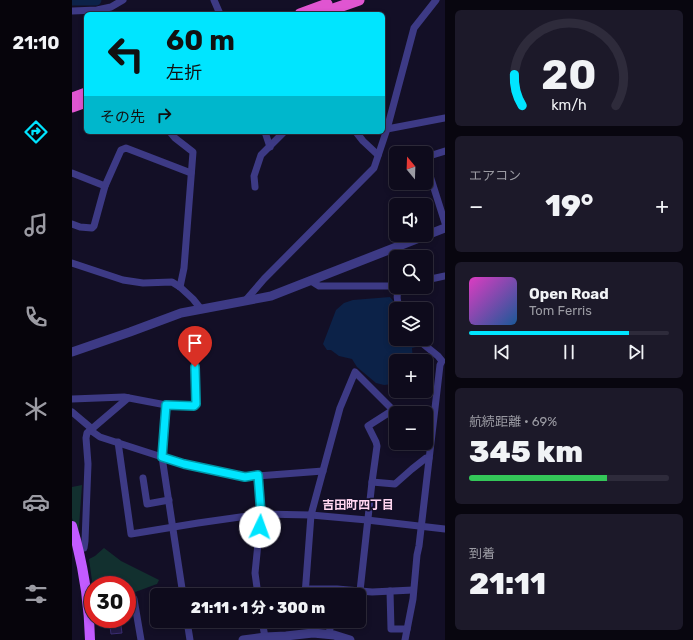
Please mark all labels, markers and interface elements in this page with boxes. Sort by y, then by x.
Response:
text: 60 m [166,24,235,57]
icon: left [100,28,152,80]
text: 21:10 [12,32,60,54]
text: 20 [541,50,597,99]
text: 左折 [166,62,202,84]
text: km/h [551,97,587,114]
icon: right [153,104,175,126]
text: その先 [100,108,145,126]
icon: directions [22,118,50,146]
north arrow [389,146,433,190]
map controls [389,146,433,450]
text: エアコン [469,168,521,183]
text: 19° [545,188,593,224]
text: − [469,193,483,220]
text: + [655,193,669,220]
button: sound [389,198,433,242]
icon: music [22,211,50,239]
button: search [389,250,433,294]
text: Open Road [529,285,609,303]
button: layers [389,302,433,346]
icon: phone [22,303,50,331]
text: Tom Ferris [529,303,592,318]
pin [178,326,212,367]
icon: arrive [184,332,206,354]
icon: previous [491,341,513,363]
icon: pause [558,341,580,363]
icon: next [625,341,647,363]
button: + [389,354,433,398]
icon: climate [22,395,50,423]
button: − [389,406,433,450]
text: 航続距離 · 69% [469,414,557,429]
text: 345 km [469,434,583,470]
icon: car [22,488,50,516]
district label: 吉田町四丁目 [322,498,394,512]
position arrow [239,506,281,548]
text: 到着 [469,546,495,561]
text: 21:11 [469,566,546,602]
speed limit sign: 30 [84,576,136,628]
icon: filters [22,580,50,608]
text: 21:11 · 1 分 · 300 m [191,599,325,617]

